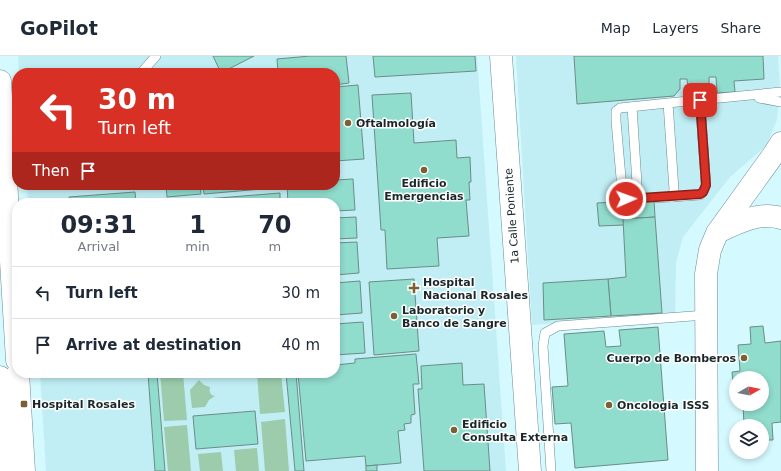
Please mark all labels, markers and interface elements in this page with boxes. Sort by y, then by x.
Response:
text: GoPilot [20,17,98,39]
text: Map [601,20,630,36]
text: Layers [652,20,699,36]
text: Share [721,20,761,36]
text: 30 m [98,83,176,116]
pin [683,83,717,117]
icon: left [32,84,84,136]
icon: arrive [689,89,711,111]
text: Turn left [98,117,171,138]
place label: Oftalmología [356,117,436,130]
marker: Oftalmología [343,118,353,128]
icon: arrive [77,160,99,182]
text: Then [32,162,69,180]
marker: Edificio Emergencias [419,165,429,175]
street label: 1a Calle Poniente [502,168,522,264]
place label: Edificio Emergencias [384,177,464,203]
position arrow [605,178,647,220]
text: 09:31 [60,211,137,239]
text: 1 [189,211,206,239]
text: 70 [258,211,292,239]
text: Arrival [77,239,120,254]
text: min [185,239,210,254]
text: m [269,239,281,254]
place label: Hospital Nacional Rosales [423,276,529,302]
icon: left [32,282,54,304]
marker: Hospital Nacional Rosales [408,282,420,294]
text: Turn left [66,284,138,302]
text: 30 m [282,284,320,302]
place label: Laboratorio y Banco de Sangre [402,304,507,330]
marker: Laboratorio y Banco de Sangre [389,311,399,321]
icon: arrive [32,334,54,356]
text: Arrive at destination [66,336,241,354]
text: 40 m [282,336,320,354]
place label: Cuerpo de Bomberos [607,352,736,365]
marker: Cuerpo de Bomberos [739,353,749,363]
north arrow [729,371,769,411]
map controls [729,371,769,459]
place label: Hospital Rosales [32,398,135,411]
marker: Hospital Rosales [19,399,29,409]
place label: Oncologia ISSS [617,399,709,412]
marker: Oncologia ISSS [604,400,614,410]
place label: Edificio Consulta Externa [462,418,568,444]
button: layers [729,419,769,459]
marker: Edificio Consulta Externa [449,425,459,435]

